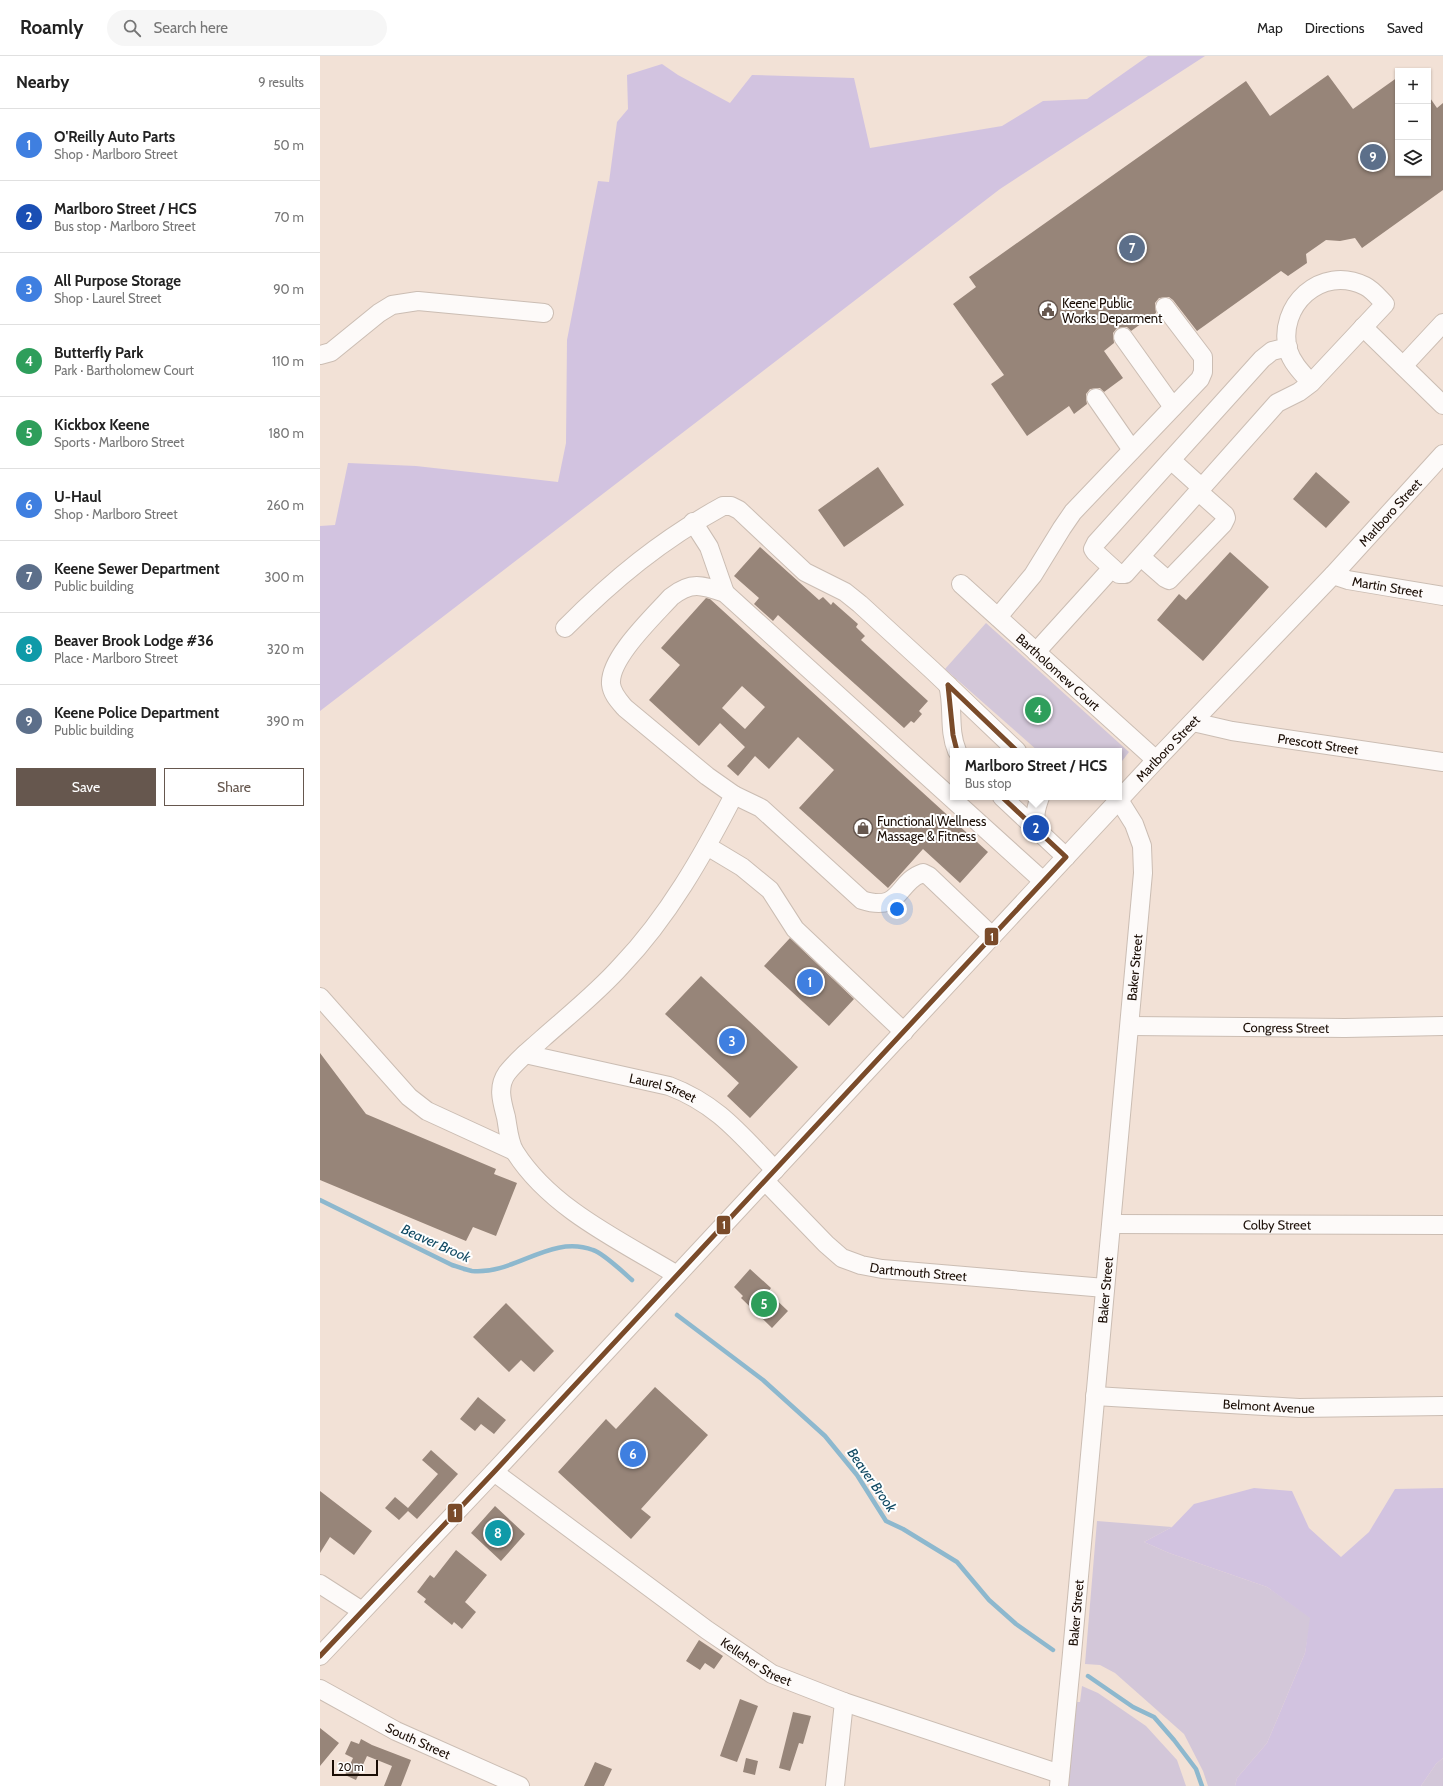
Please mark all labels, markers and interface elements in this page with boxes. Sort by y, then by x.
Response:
search box [107,10,387,46]
text: Roamly [20,16,83,39]
icon: search [121,17,143,39]
text: Search here [153,19,228,37]
text: Map [1257,19,1283,37]
text: Directions [1305,19,1365,37]
text: Saved [1387,19,1423,37]
map controls [1395,68,1431,176]
button: + [1395,68,1431,104]
text: Nearby [16,72,69,92]
text: 9 results [258,74,304,90]
button: − [1395,104,1431,140]
text: O'Reilly Auto Parts [54,128,175,146]
text: 1 [27,137,31,153]
text: 50 m [274,137,304,153]
button: layers [1395,140,1431,176]
pin: 9 [1360,142,1386,172]
text: Shop · Marlboro Street [54,146,178,162]
text: Marlboro Street / HCS [54,200,197,218]
text: 2 [26,209,32,225]
text: 70 m [274,209,304,225]
text: Bus stop · Marlboro Street [54,218,196,234]
pin: 7 [1119,233,1145,263]
text: All Purpose Storage [54,272,181,290]
text: 3 [25,281,33,297]
text: 90 m [273,281,304,297]
text: Shop · Laurel Street [54,290,161,306]
place label: Keene Public Works Deparment [1062,295,1163,326]
public building icon: Keene Public Works Deparment [1037,299,1059,321]
text: Butterfly Park [54,344,143,362]
text: 4 [25,353,33,369]
text: 110 m [272,353,304,369]
text: Park · Bartholomew Court [54,362,194,378]
text: Kickbox Keene [54,416,149,434]
text: 5 [26,425,32,441]
text: 180 m [268,425,304,441]
text: Sports · Marlboro Street [54,434,184,450]
street label: Marlboro Street [1355,475,1425,550]
text: U-Haul [54,488,101,506]
text: 6 [25,497,33,513]
text: 260 m [266,497,304,513]
text: Shop · Marlboro Street [54,506,178,522]
text: Keene Sewer Department [54,560,220,578]
text: 7 [26,569,32,585]
text: 300 m [264,569,304,585]
street label: Martin Street [1351,573,1425,601]
text: Public building [54,578,134,594]
street label: Bartholomew Court [1013,630,1104,714]
text: Beaver Brook Lodge #36 [54,632,214,650]
text: 8 [25,641,33,657]
text: 320 m [267,641,304,657]
text: Place · Marlboro Street [54,650,178,666]
pin: 4 [1025,695,1051,725]
text: Keene Police Department [54,704,219,722]
street label: Marlboro Street [1132,711,1203,785]
text: 9 [25,713,33,729]
text: 390 m [266,713,304,729]
text: Public building [54,722,134,738]
street label: Prescott Street [1277,730,1360,758]
popup [950,748,1122,800]
text: Marlboro Street / HCS [965,757,1107,775]
button: Save [16,768,156,806]
button: Share [164,768,304,806]
text: Bus stop [965,775,1012,791]
place label: Functional Wellness Massage & Fitness [877,813,987,844]
pin: 2 [1023,813,1049,843]
shop icon: Functional Wellness Massage & Fitness [852,817,874,839]
your location [887,899,907,919]
line badge: 1 [984,927,999,946]
text: 1 [990,930,994,944]
street label: Baker Street [1123,933,1145,1001]
pin: 1 [797,967,823,997]
street label: Congress Street [1243,1019,1330,1036]
pin: 3 [719,1026,745,1056]
street label: Laurel Street [628,1069,700,1106]
line badge: 1 [716,1215,731,1235]
street label: Colby Street [1243,1216,1312,1233]
text: 1 [722,1218,726,1232]
water label: Beaver Brook [399,1220,474,1267]
street label: Baker Street [1094,1256,1116,1324]
street label: Dartmouth Street [868,1259,968,1284]
pin: 5 [751,1289,777,1319]
street label: Belmont Avenue [1222,1396,1315,1416]
pin: 6 [620,1439,646,1469]
water label: Beaver Brook [843,1445,901,1516]
line badge: 1 [447,1503,463,1523]
text: 1 [453,1506,457,1520]
pin: 8 [485,1518,511,1548]
street label: Baker Street [1065,1578,1087,1647]
street label: Kelleher Street [718,1634,795,1689]
street label: South Street [383,1719,454,1762]
scale bar [332,1758,378,1777]
text: 20 m [338,1760,364,1774]

